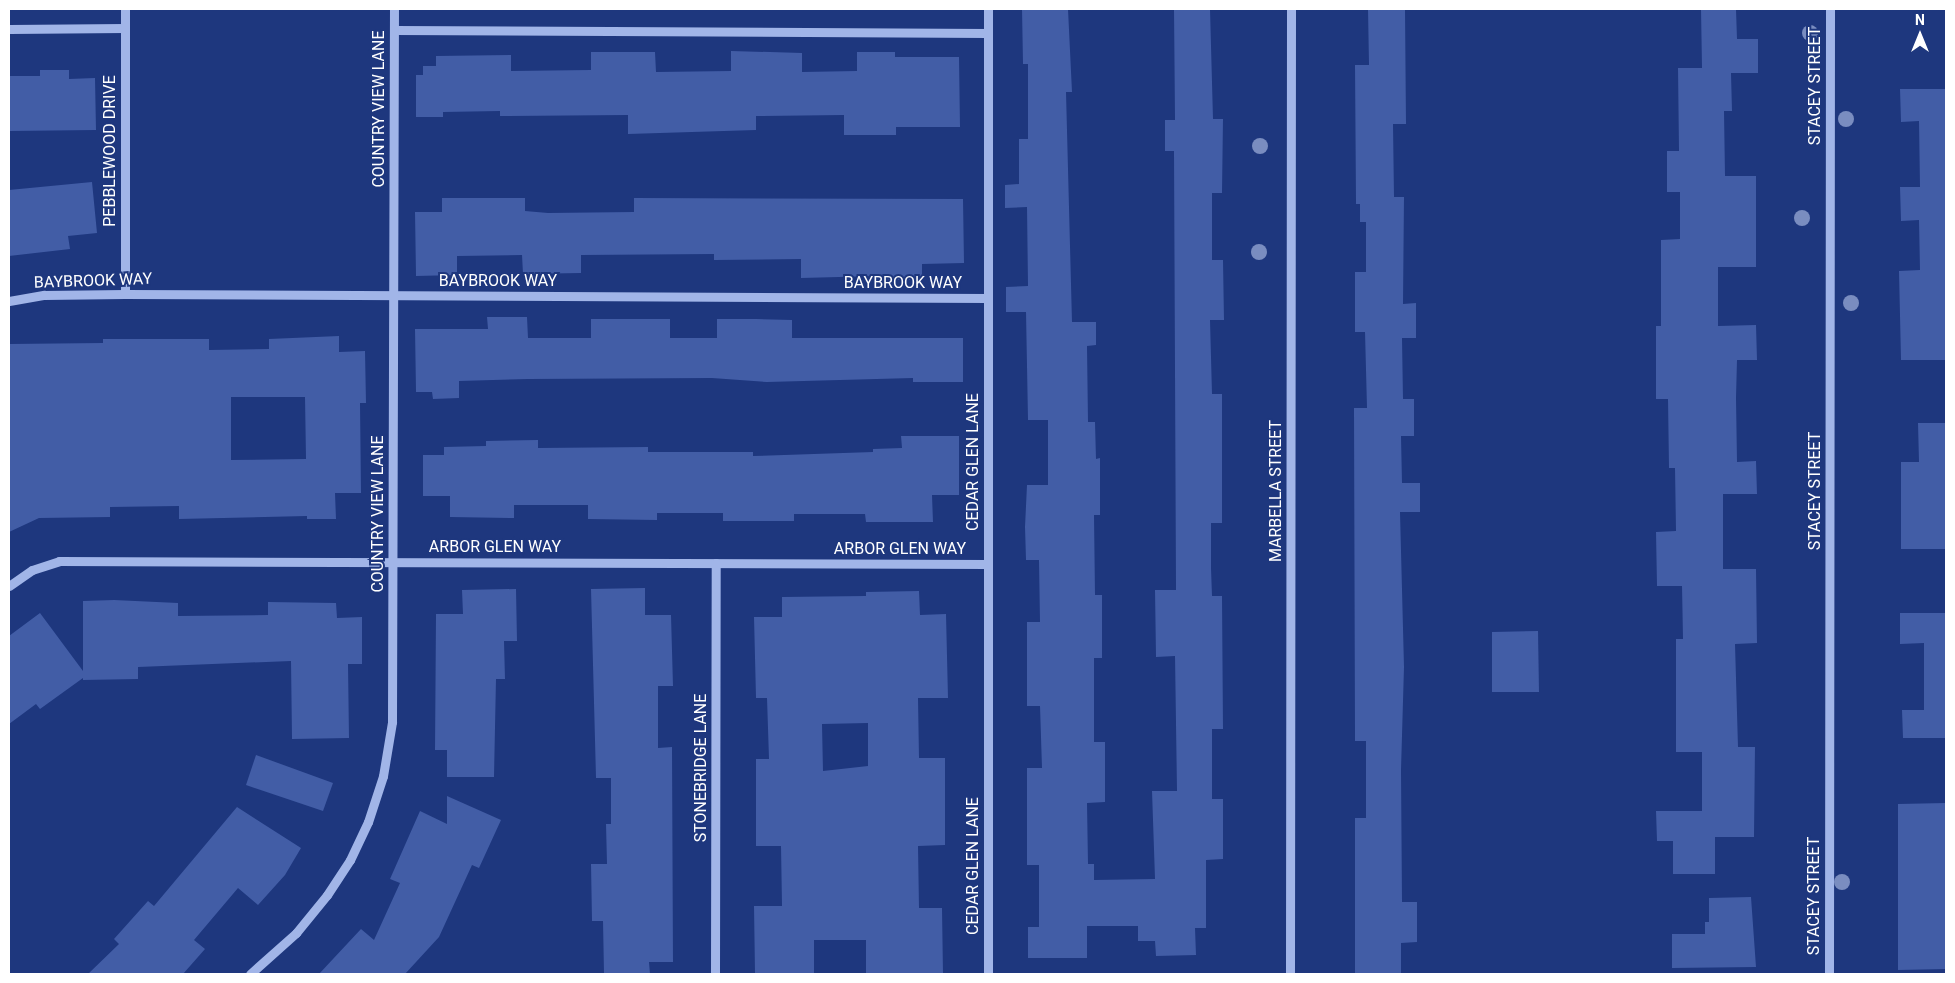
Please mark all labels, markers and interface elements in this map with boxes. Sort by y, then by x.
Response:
north arrow [1895,10,1945,60]
text: N [1915,12,1925,28]
street label: STACEY STREET [1805,27,1825,145]
street label: COUNTRY VIEW LANE [369,30,389,188]
street label: PEBBLEWOOD DRIVE [100,75,120,227]
street label: BAYBROOK WAY [34,269,152,293]
street label: BAYBROOK WAY [439,271,557,291]
street label: BAYBROOK WAY [844,273,962,293]
street label: CEDAR GLEN LANE [963,393,983,531]
street label: MARBELLA STREET [1266,420,1286,562]
street label: STACEY STREET [1805,432,1825,550]
street label: COUNTRY VIEW LANE [368,435,388,593]
street label: ARBOR GLEN WAY [429,537,561,557]
street label: ARBOR GLEN WAY [834,539,966,559]
street label: STONEBRIDGE LANE [691,694,711,842]
street label: CEDAR GLEN LANE [963,797,983,935]
street label: STACEY STREET [1804,837,1824,955]

